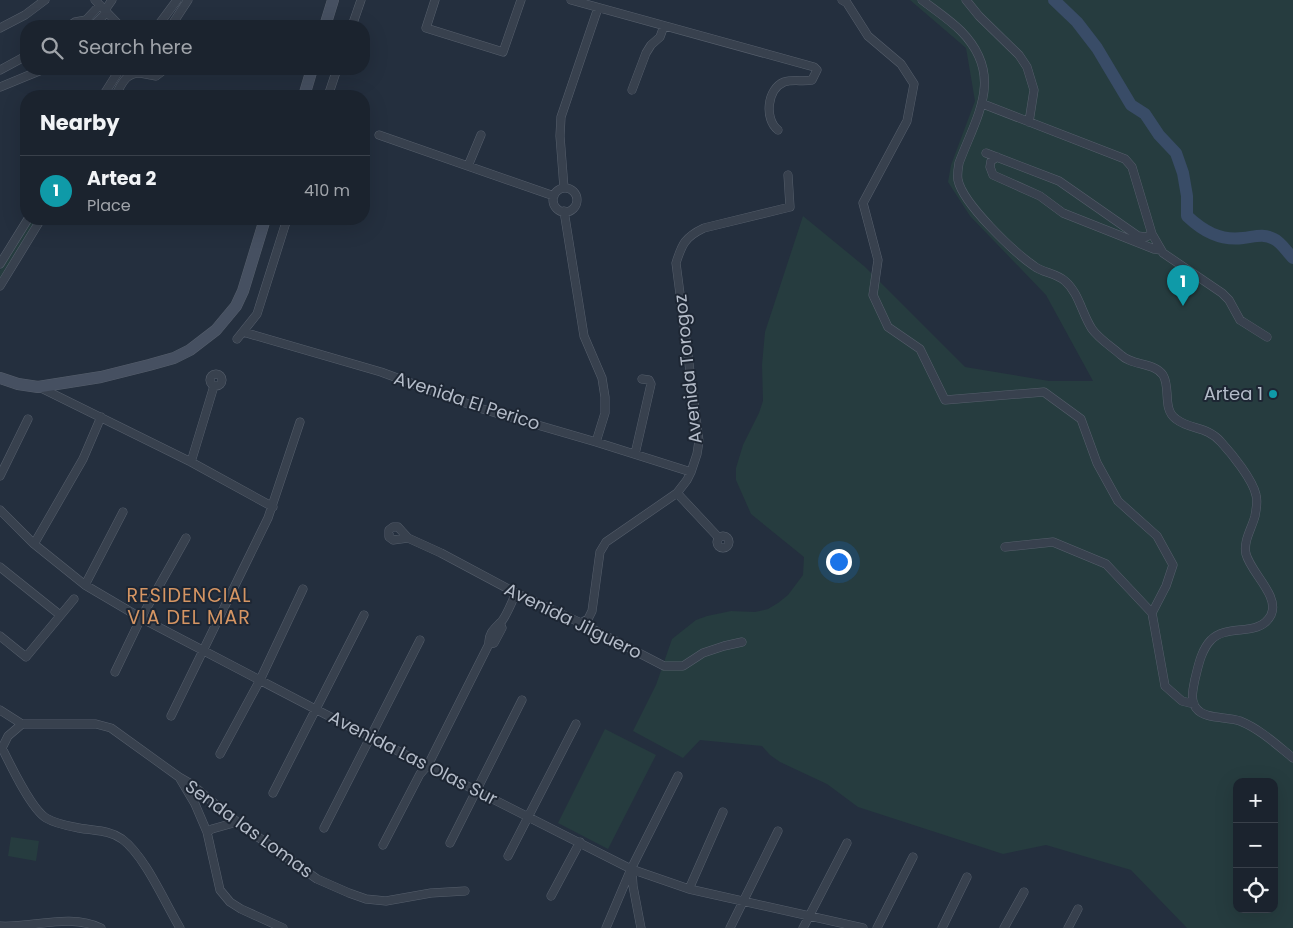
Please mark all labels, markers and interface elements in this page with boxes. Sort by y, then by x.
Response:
search box [20,20,370,75]
icon: search [38,34,66,62]
text: Search here [78,34,192,61]
text: Nearby [40,108,120,137]
text: Artea 2 [87,165,156,192]
text: 1 [53,179,59,202]
text: 410 m [304,179,350,202]
text: Place [87,194,131,217]
pin: 1 [1167,265,1199,306]
street label: Avenida Torogoz [667,293,708,445]
street label: Avenida El Perico [391,365,543,436]
place label: Artea 1 [1204,381,1263,406]
marker: Artea 1 [1267,388,1279,400]
your location [826,549,852,575]
street label: Avenida Jilguero [500,576,646,665]
district label: RESIDENCIAL VIA DEL MAR [126,582,252,631]
street label: Avenida Las Olas Sur [325,704,502,811]
street label: Senda las Lomas [180,774,318,884]
map controls [1233,778,1278,913]
button: + [1233,778,1278,823]
button: − [1233,823,1278,868]
button: locate [1233,868,1278,913]

